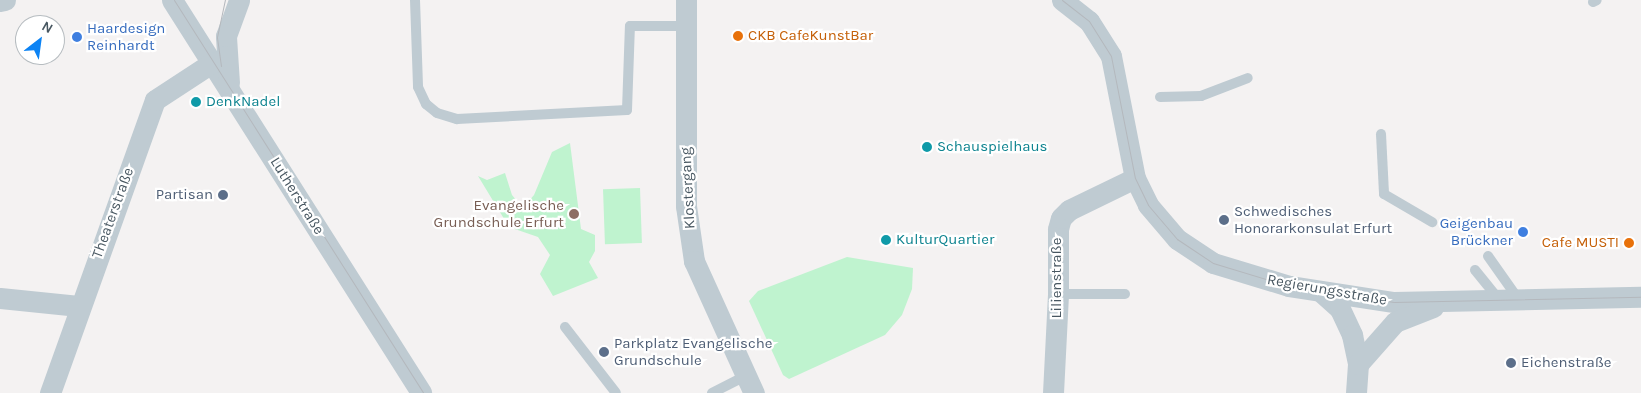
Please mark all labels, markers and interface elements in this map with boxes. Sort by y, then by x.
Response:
north arrow [15,15,65,65]
text: N [39,18,56,37]
place label: Haardesign Reinhardt [87,19,165,54]
place label: CKB CafeKunstBar [748,27,873,45]
marker: CKB CafeKunstBar [732,30,744,42]
marker: Haardesign Reinhardt [71,31,83,43]
place label: DenkNadel [206,93,280,111]
marker: DenkNadel [190,96,202,108]
place label: Schauspielhaus [937,138,1047,156]
marker: Schauspielhaus [921,141,933,153]
street label: Klostergang [677,147,699,229]
street label: Lutherstraße [266,154,328,238]
street label: Theaterstraße [88,165,138,261]
place label: Partisan [156,186,213,204]
marker: Partisan [217,189,229,201]
place label: Evangelische Grundschule Erfurt [434,196,564,231]
place label: Schwedisches Honorarkonsulat Erfurt [1234,202,1392,237]
marker: Evangelische Grundschule Erfurt [568,208,580,220]
marker: Schwedisches Honorarkonsulat Erfurt [1218,214,1230,226]
place label: Geigenbau Brückner [1440,214,1513,249]
marker: Geigenbau Brückner [1517,226,1529,238]
place label: KulturQuartier [896,231,994,249]
marker: KulturQuartier [880,234,892,246]
place label: Cafe MUSTI [1542,234,1619,252]
street label: Lilienstraße [1048,237,1066,319]
marker: Cafe MUSTI [1623,237,1635,249]
street label: Regierungsstraße [1266,271,1388,309]
place label: Parkplatz Evangelische Grundschule [614,334,772,369]
marker: Parkplatz Evangelische Grundschule [598,346,610,358]
place label: Eichenstraße [1521,354,1612,372]
marker: Eichenstraße [1505,357,1517,369]

